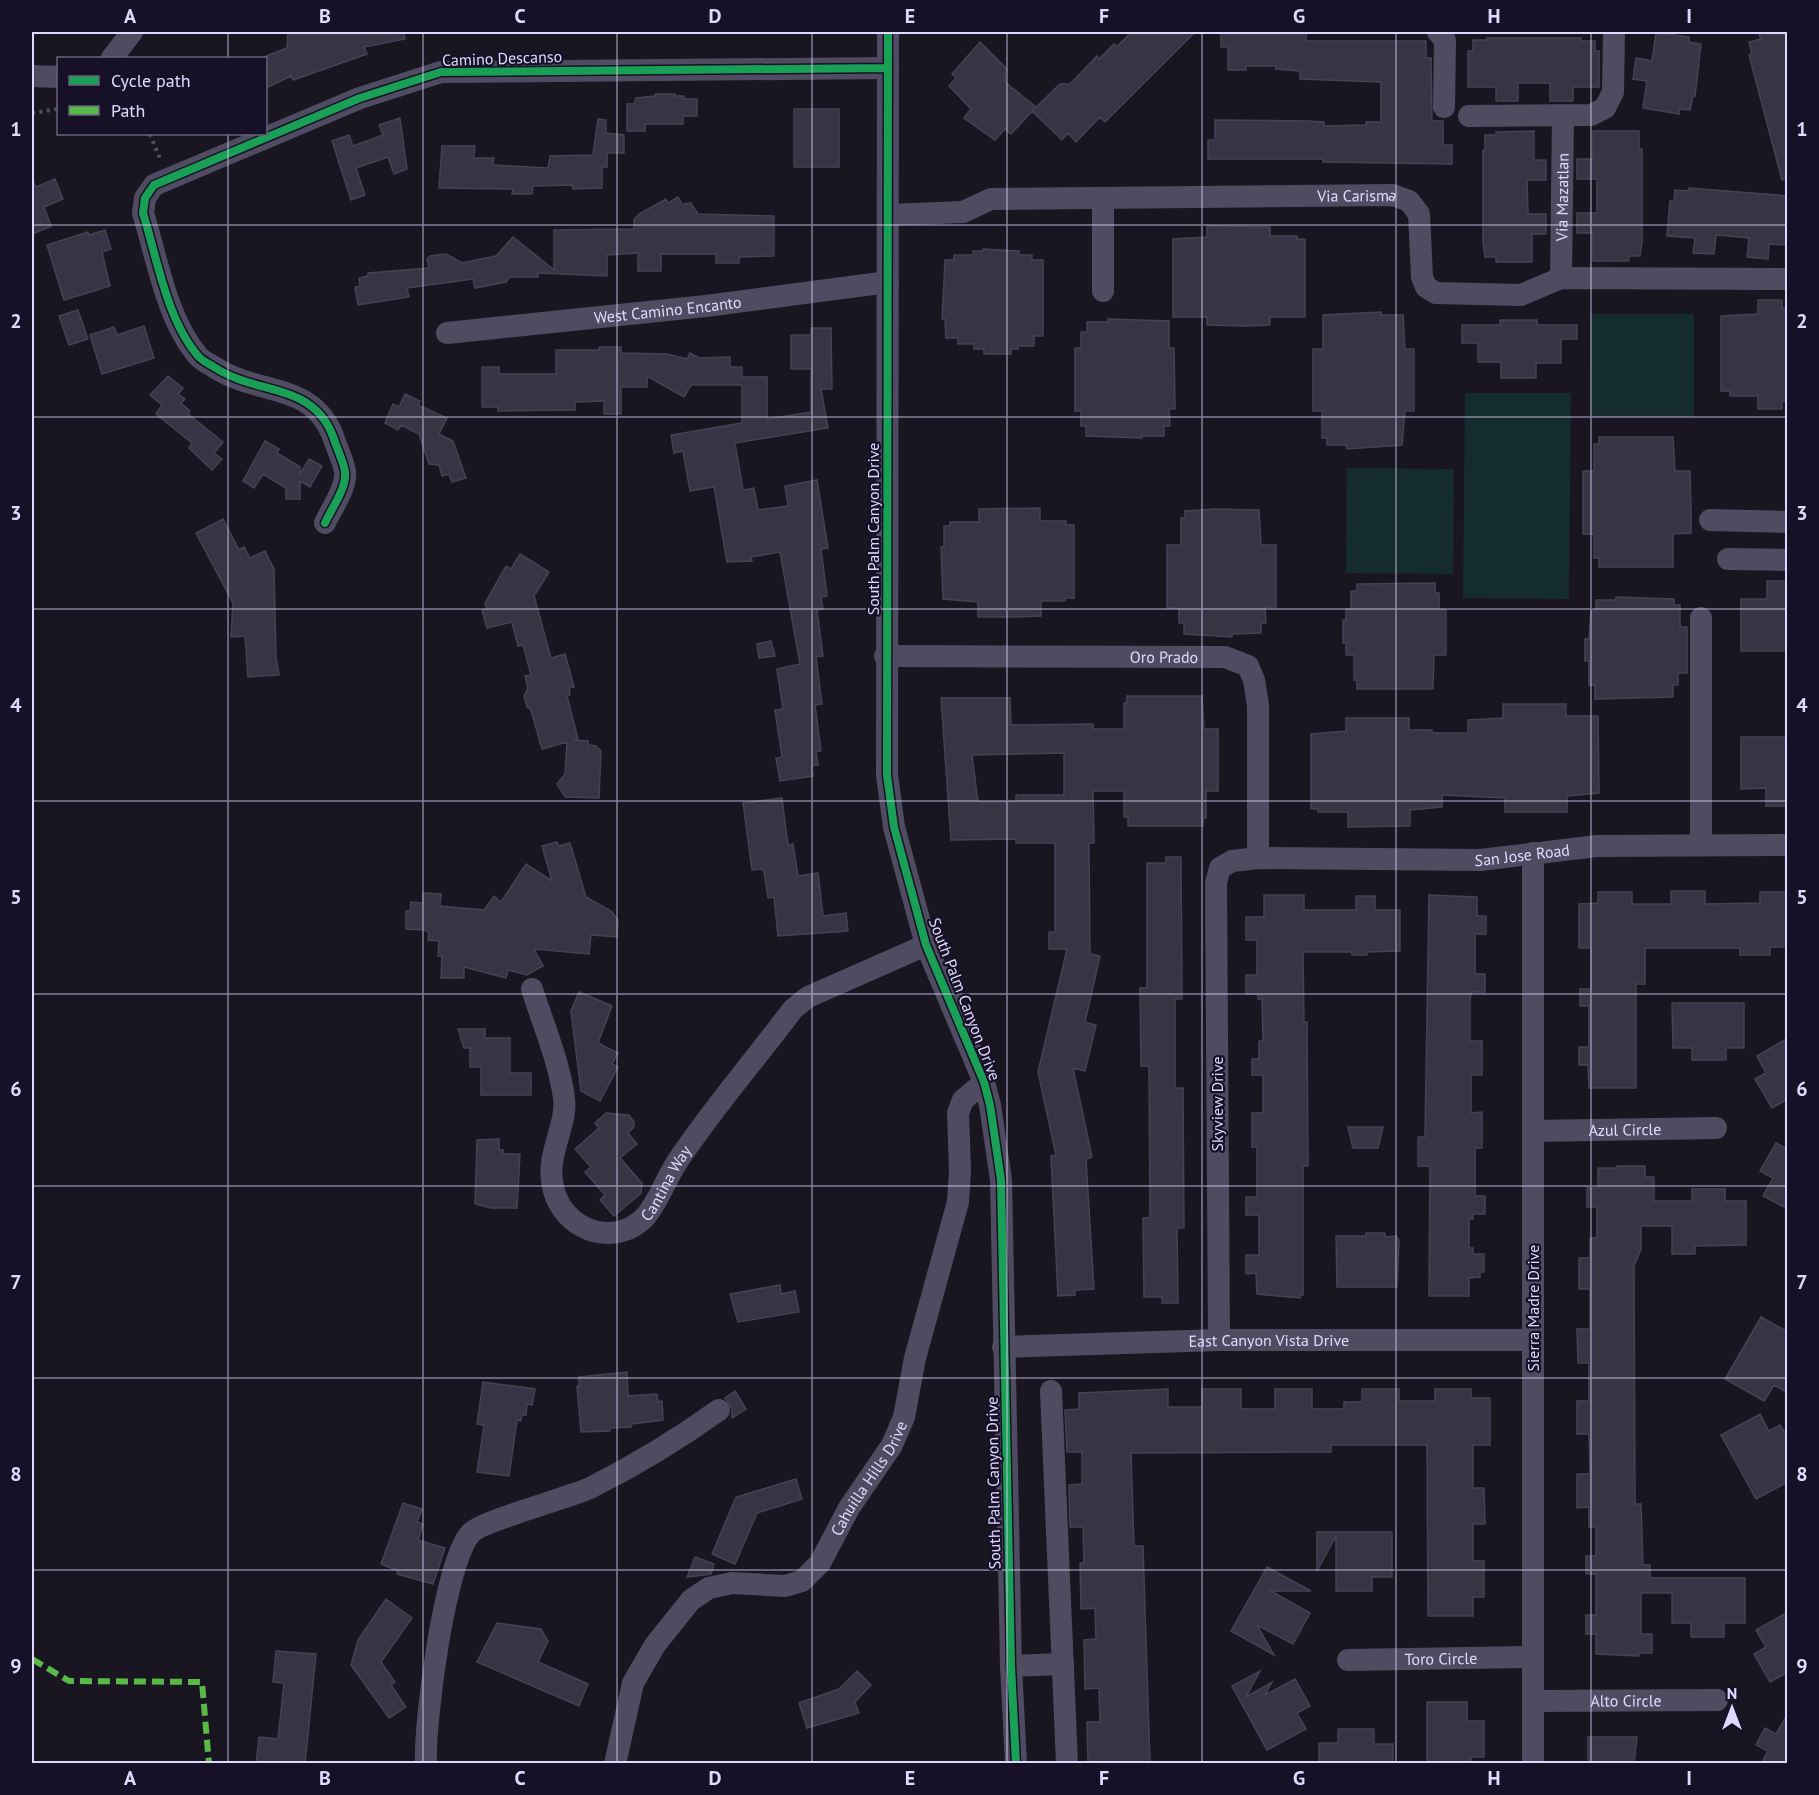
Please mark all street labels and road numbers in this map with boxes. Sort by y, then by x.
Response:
street label: Camino Descanso [442,46,562,70]
street label: Via Mazatlan [1551,153,1573,242]
street label: Via Carisma [1316,184,1400,206]
street label: West Camino Encanto [593,291,743,328]
street label: South Palm Canyon Drive [863,443,883,615]
street label: Oro Prado [1130,647,1198,667]
street label: San Jose Road [1474,839,1571,870]
street label: South Palm Canyon Drive [925,915,1005,1083]
street label: Skyview Drive [1207,1056,1227,1152]
street label: Azul Circle [1588,1119,1661,1140]
street label: Cantina Way [636,1141,696,1225]
street label: Sierra Madre Drive [1523,1245,1543,1371]
street label: East Canyon Vista Drive [1188,1330,1349,1351]
street label: South Palm Canyon Drive [981,1396,1005,1570]
street label: Cahuilla Hills Drive [826,1418,911,1539]
street label: Toro Circle [1404,1648,1477,1669]
street label: Alto Circle [1590,1690,1662,1711]

